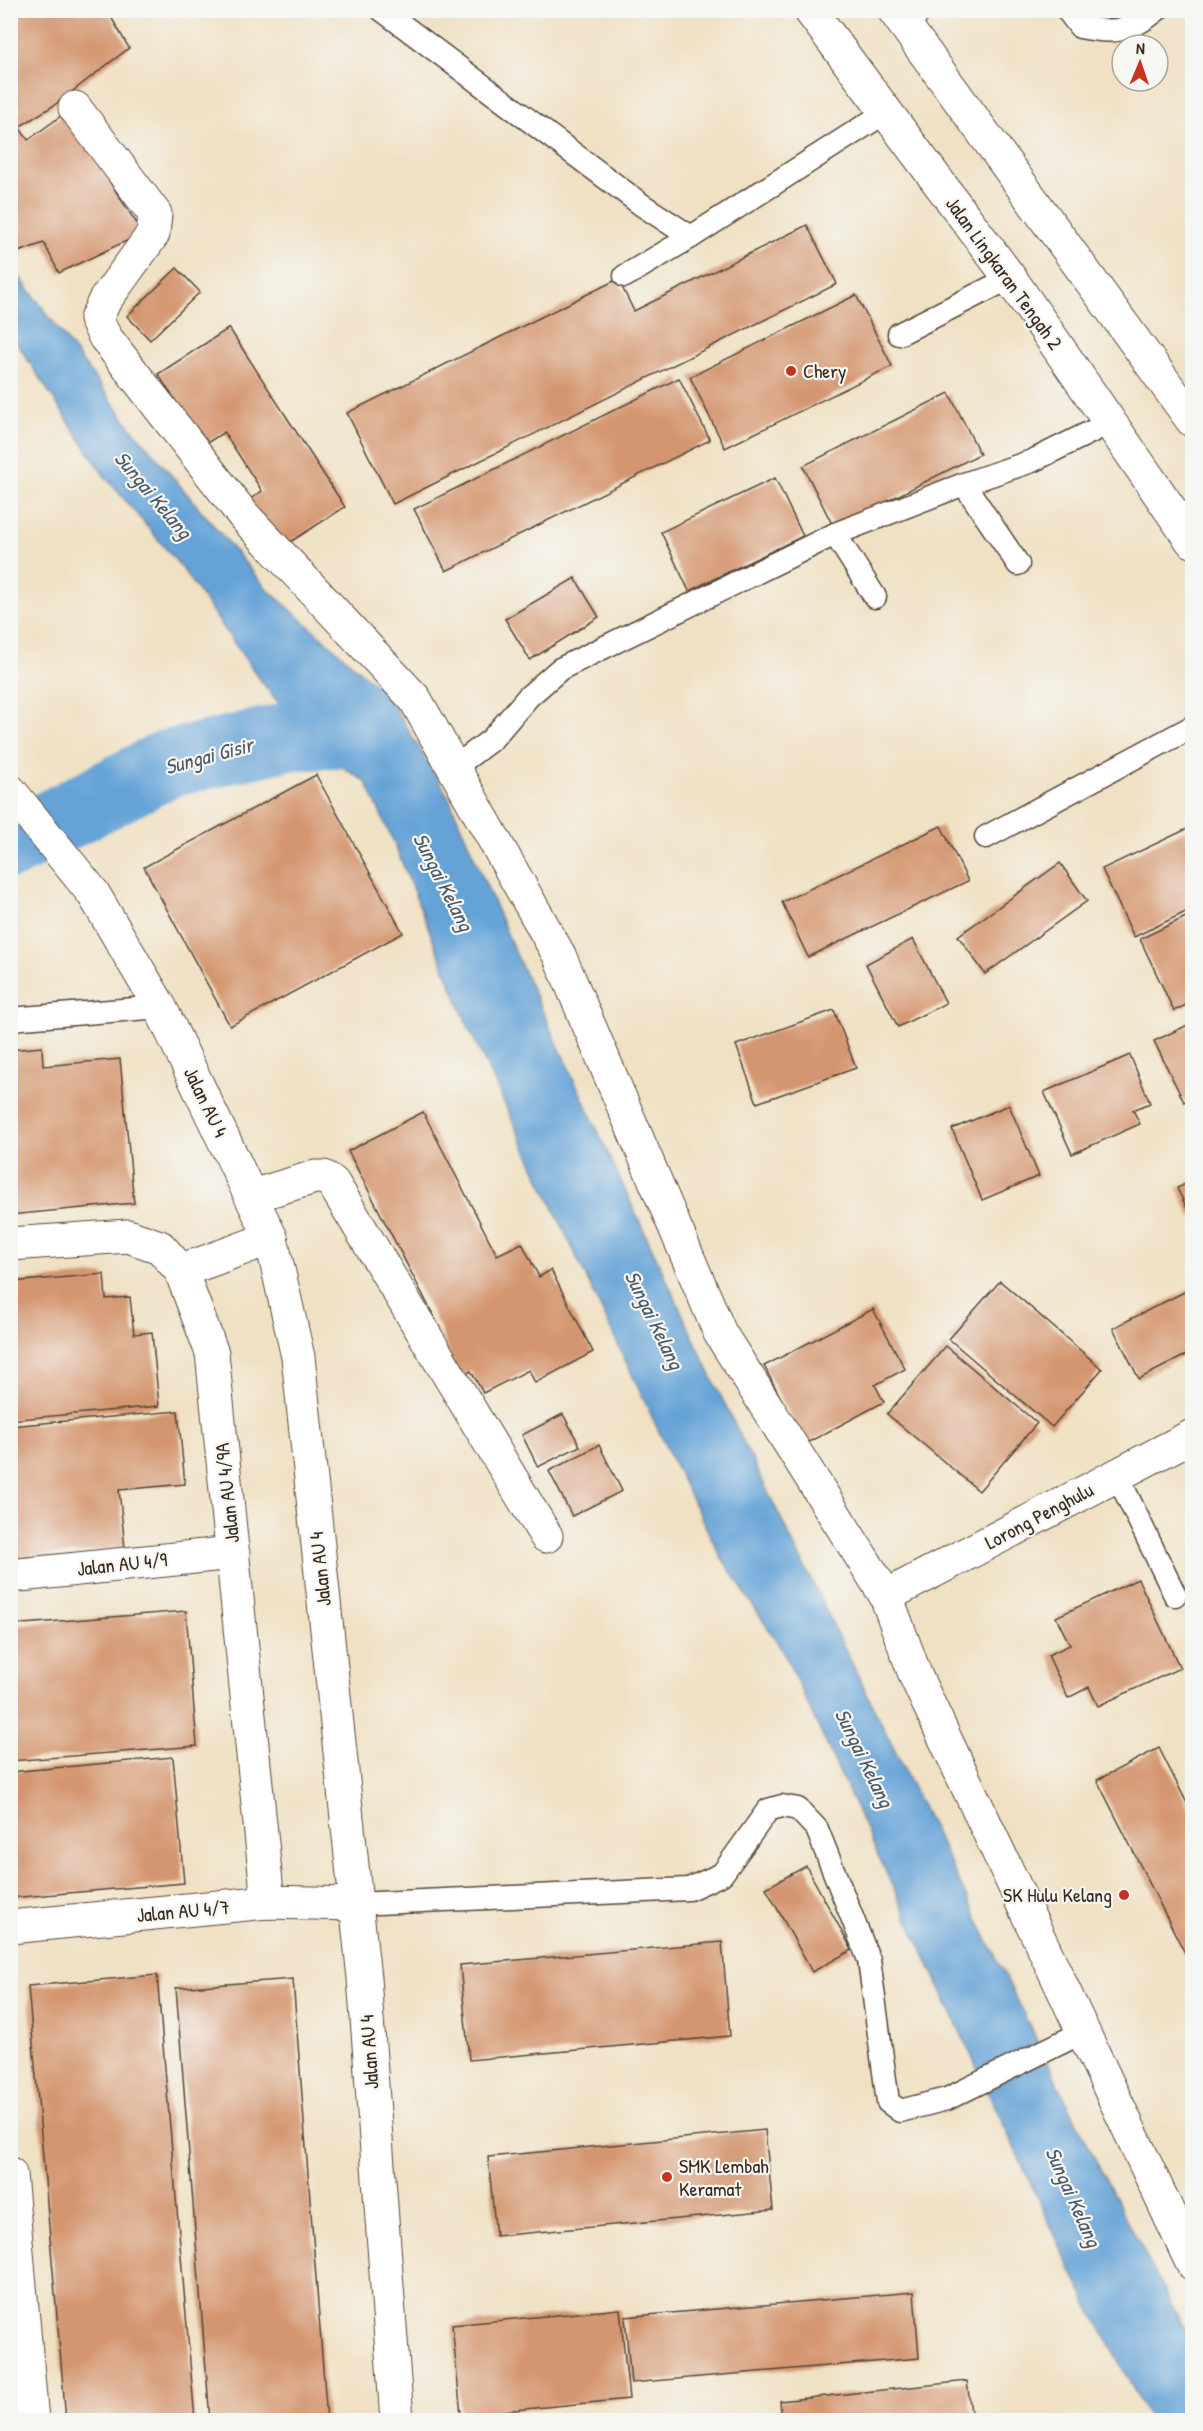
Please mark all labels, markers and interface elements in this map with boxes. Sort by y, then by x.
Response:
north arrow [1110,33,1170,93]
text: N [1136,37,1146,59]
street label: Jalan Lingkaran Tengah 2 [940,191,1069,355]
place label: Chery [803,357,846,384]
marker: Chery [784,364,798,378]
water label: Sungai Kelang [108,445,200,546]
water label: Sungai Gisir [162,729,259,781]
water label: Sungai Kelang [406,828,481,937]
street label: Jalan AU 4 [178,1062,235,1141]
water label: Sungai Kelang [618,1266,692,1376]
street label: Jalan AU 4/9A [208,1441,245,1544]
street label: Lorong Penghulu [980,1476,1098,1555]
street label: Jalan AU 4 [302,1530,337,1608]
street label: Jalan AU 4/9 [75,1545,168,1582]
water label: Sungai Kelang [828,1704,902,1814]
place label: SK Hulu Kelang [1003,1881,1112,1908]
marker: SK Hulu Kelang [1117,1888,1131,1902]
street label: Jalan AU 4/7 [135,1893,231,1928]
street label: Jalan AU 4 [352,2014,385,2090]
water label: Sungai Kelang [1039,2142,1109,2253]
place label: SMK Lembah Keramat [679,2152,769,2202]
marker: SMK Lembah Keramat [660,2170,674,2184]

